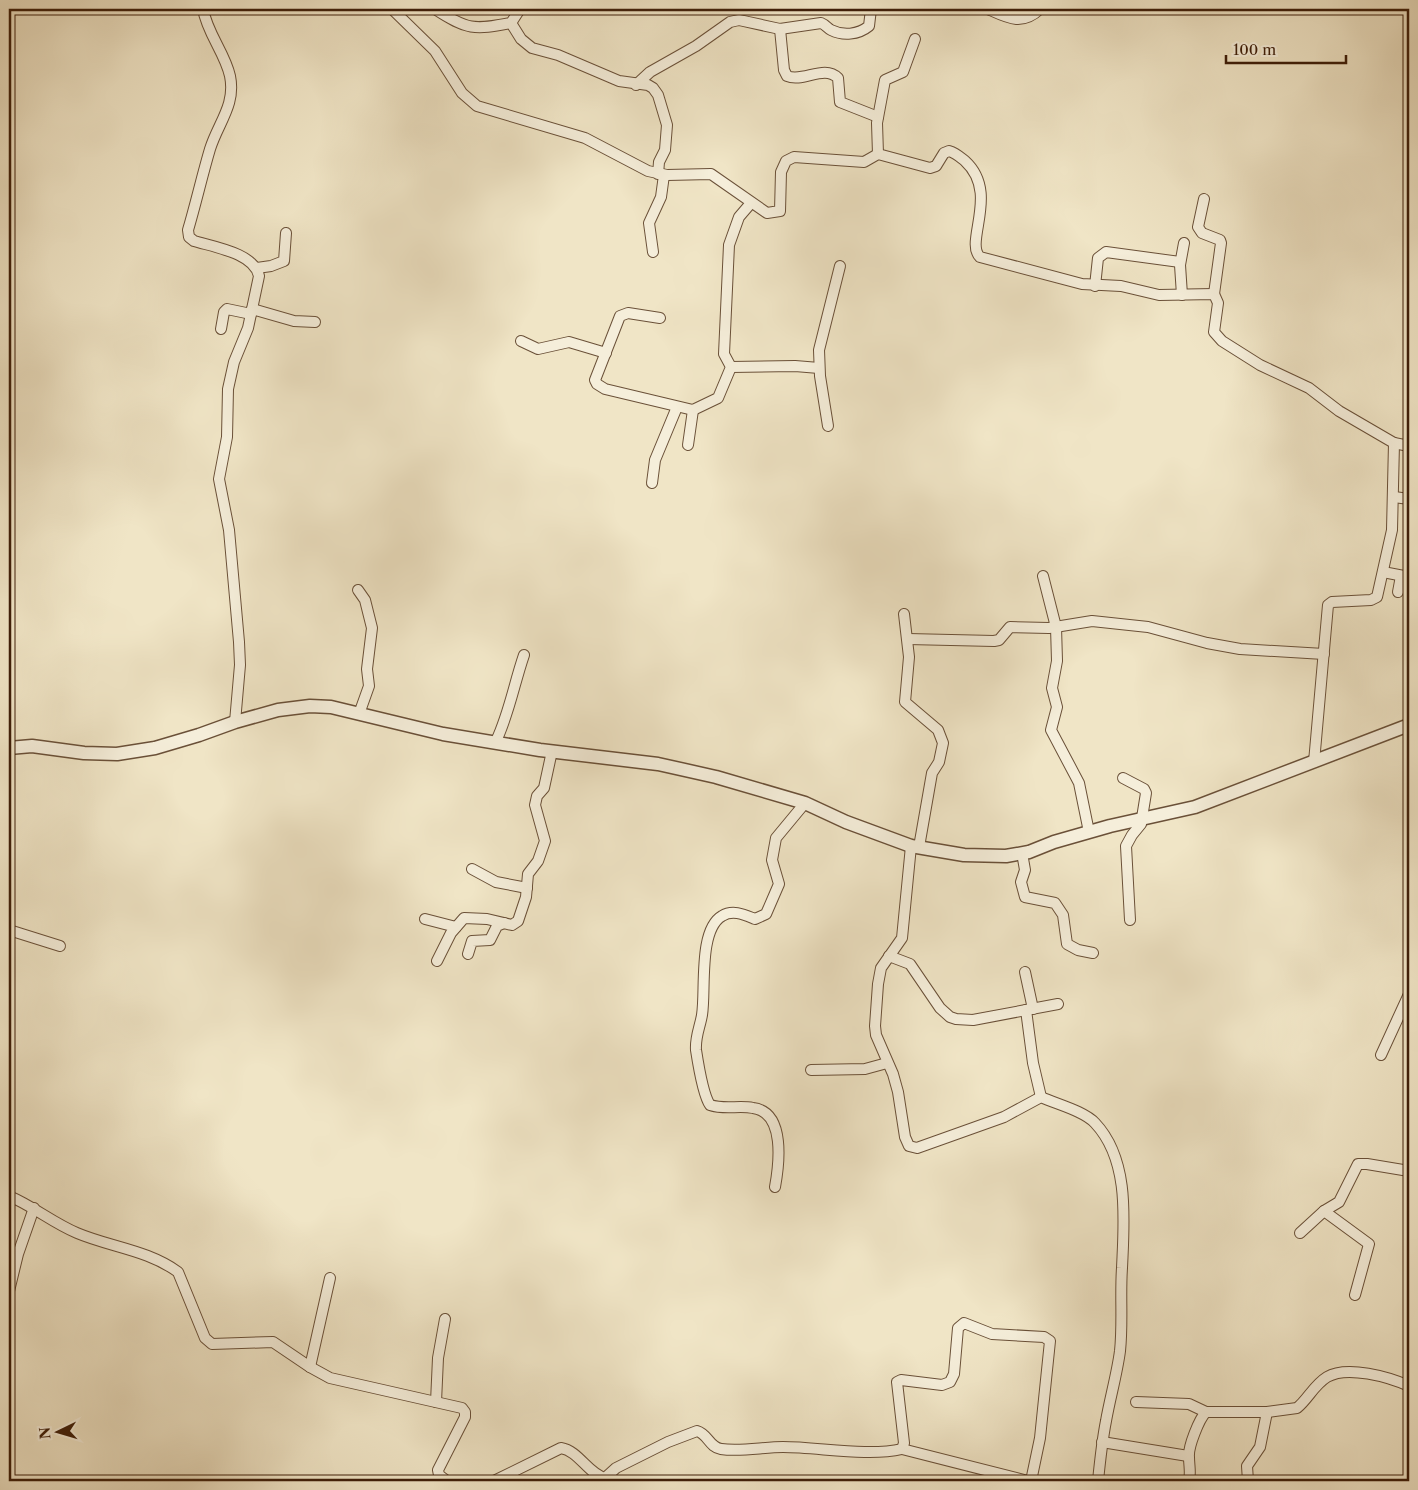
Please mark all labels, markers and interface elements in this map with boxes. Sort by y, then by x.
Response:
scale bar [1226,32,1346,64]
text: 100 m [1233,40,1276,59]
north arrow [32,1408,82,1458]
text: N [36,1426,55,1440]

